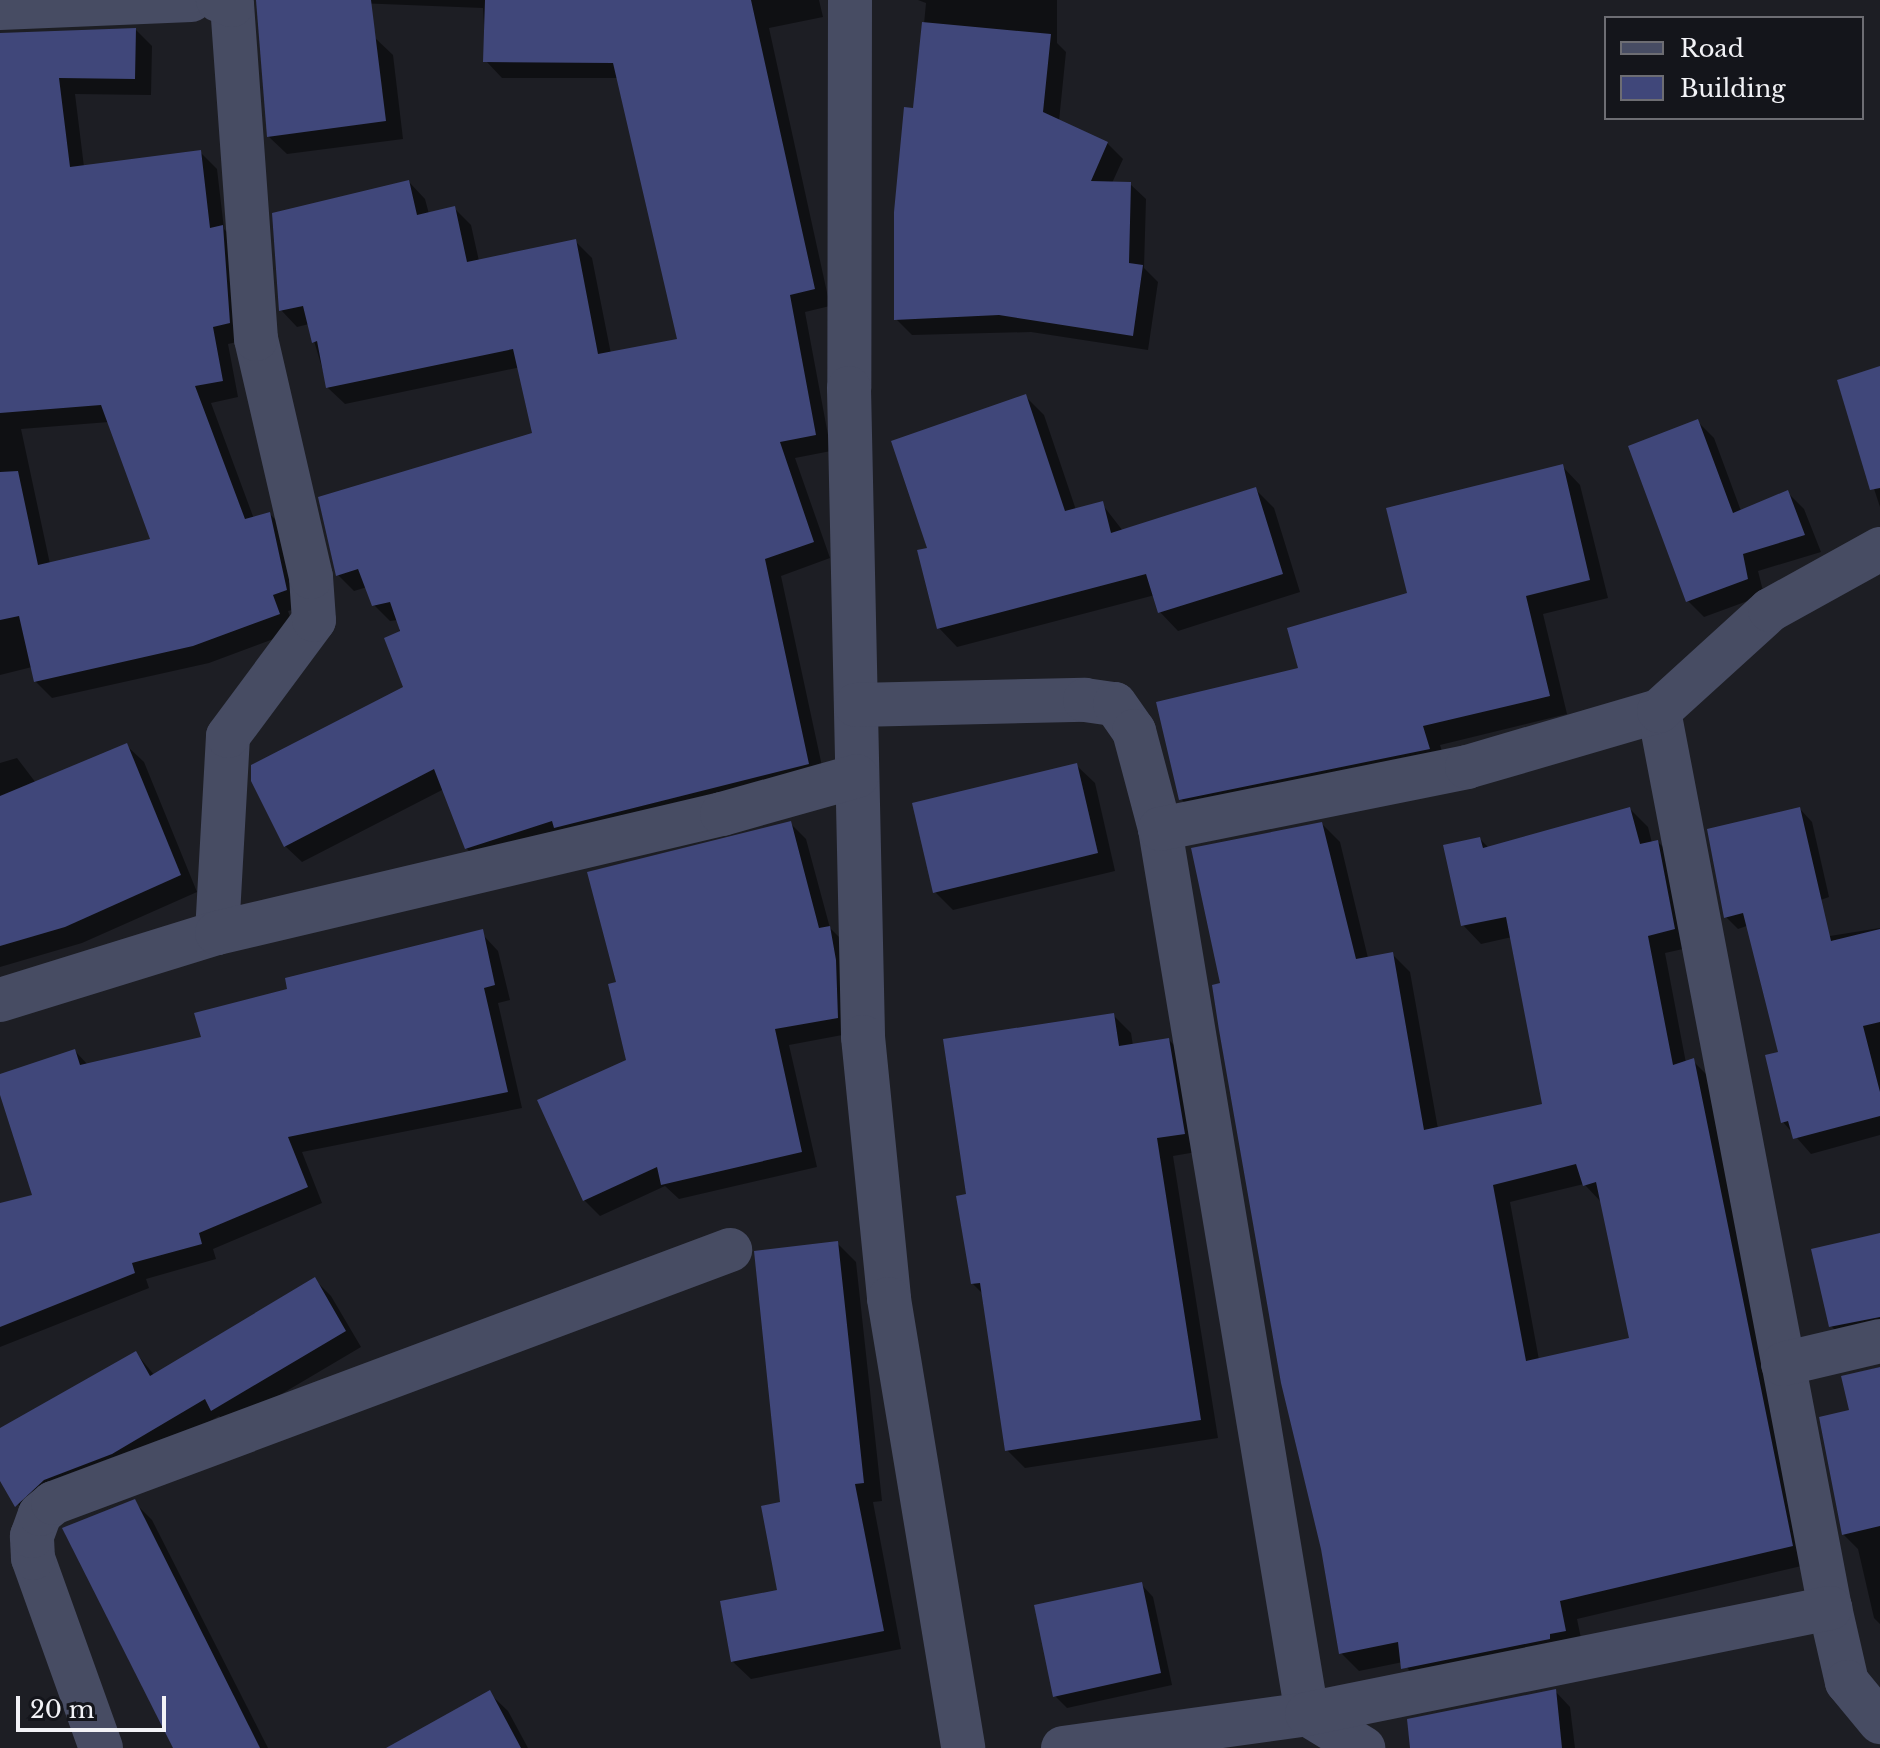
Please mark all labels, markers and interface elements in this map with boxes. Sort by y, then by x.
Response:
legend [1604,16,1864,120]
text: Road [1680,34,1744,63]
text: Building [1680,74,1786,103]
scale bar [20,1680,170,1730]
text: 20 m [30,1695,95,1724]

